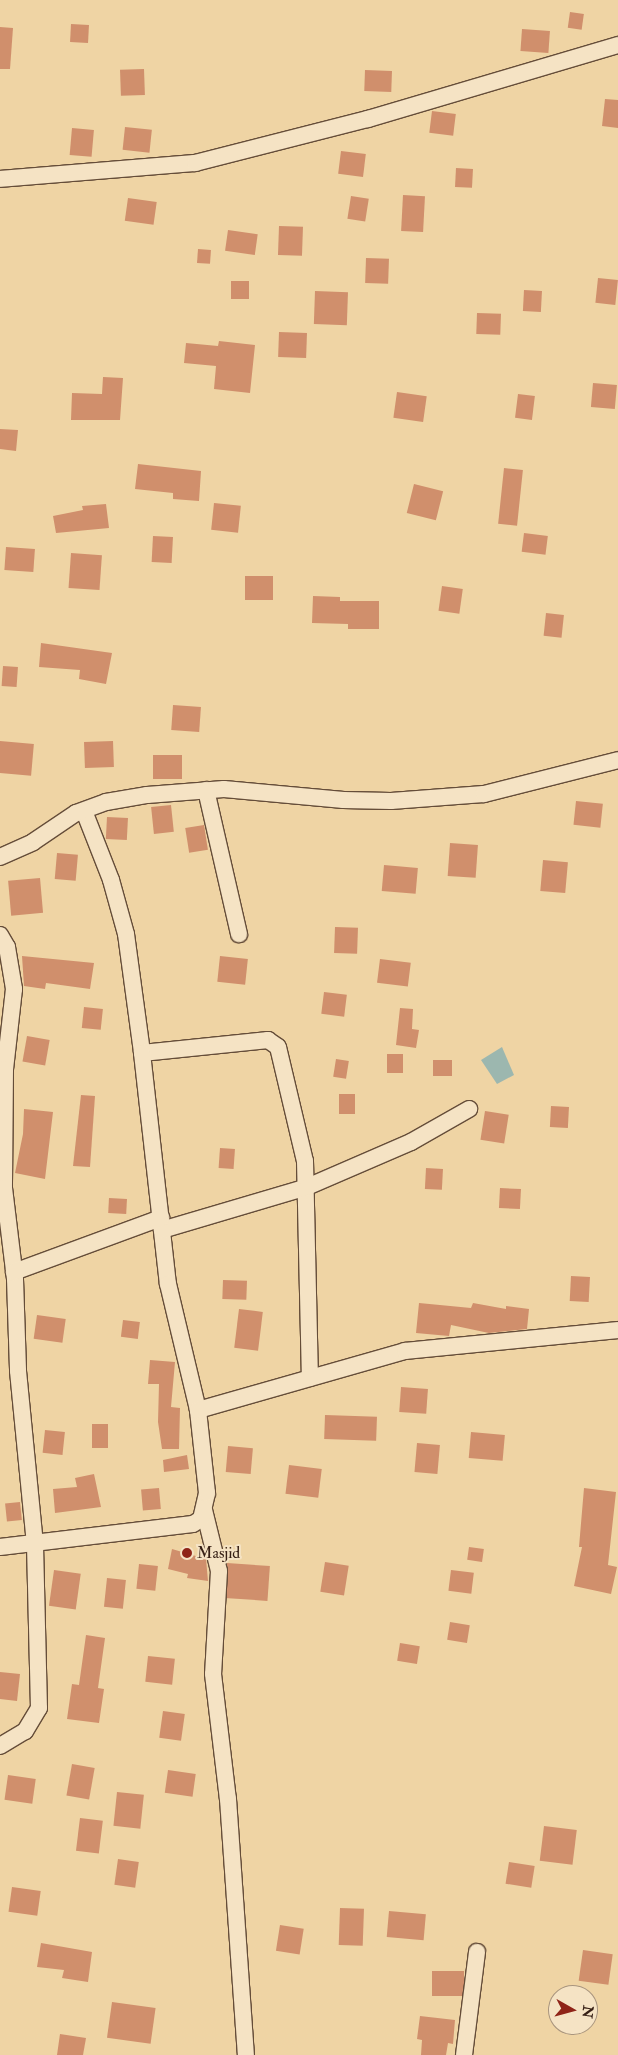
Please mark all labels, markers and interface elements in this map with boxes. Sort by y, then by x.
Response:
place label: Masjid [197,1543,240,1563]
marker: Masjid [181,1547,193,1559]
north arrow [548,1985,598,2035]
text: N [578,2004,597,2019]

